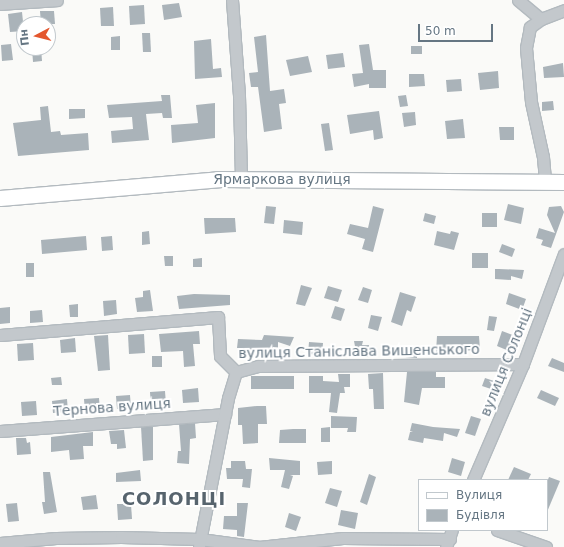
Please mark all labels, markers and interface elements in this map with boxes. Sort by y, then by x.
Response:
north arrow [16,16,56,56]
scale bar [420,16,495,42]
text: 50 m [425,24,456,38]
text: Пн [17,28,32,47]
street label: Ярмаркова вулиця [213,171,351,187]
street label: вулиця Солонці [477,305,535,419]
street label: вулиця Станіслава Вишенського [238,340,480,362]
street label: Тернова вулиця [53,395,171,419]
legend [418,479,548,531]
district label: СОЛОНЦІ [122,488,226,510]
text: Вулиця [456,488,502,502]
text: Будівля [456,508,505,522]

